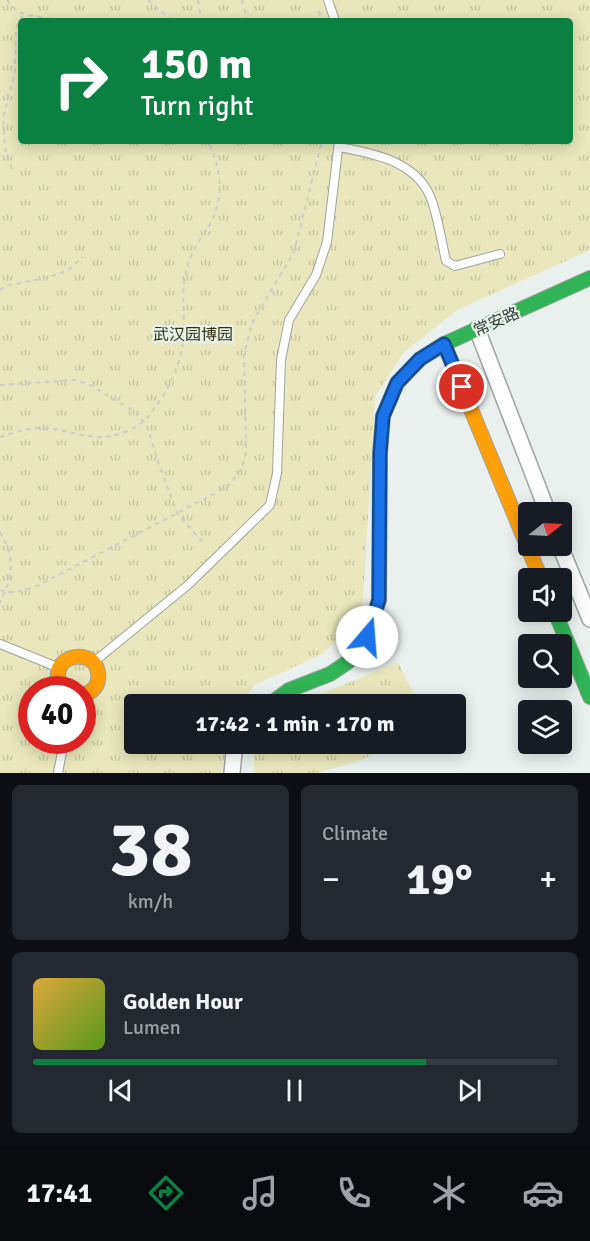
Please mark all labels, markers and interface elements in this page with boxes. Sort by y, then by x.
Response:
text: 150 m [141,39,252,90]
icon: right [42,42,120,120]
text: Turn right [141,90,254,123]
street label: 常安路 [470,303,522,341]
park label: 武汉园博园 [153,325,233,345]
pin [436,361,487,412]
icon: arrive [445,370,478,403]
north arrow [518,502,572,556]
map controls [518,502,572,754]
button: sound [518,568,572,622]
position arrow [335,605,399,669]
button: search [518,634,572,688]
speed limit sign: 40 [18,676,96,754]
button: layers [518,700,572,754]
text: 17:42 · 1 min · 170 m [195,710,395,737]
text: 38 [108,802,193,898]
text: Climate [322,821,388,846]
text: 19° [406,852,473,907]
text: − [322,859,340,900]
text: + [539,859,557,900]
text: km/h [128,889,173,914]
text: Golden Hour [123,988,243,1015]
text: Lumen [123,1015,181,1040]
icon: previous [104,1074,137,1107]
icon: pause [278,1074,311,1107]
icon: next [453,1074,486,1107]
icon: directions [145,1172,187,1214]
icon: music [239,1172,281,1214]
icon: phone [333,1172,375,1214]
icon: climate [428,1172,470,1214]
icon: car [522,1172,564,1214]
text: 17:41 [26,1177,92,1210]

